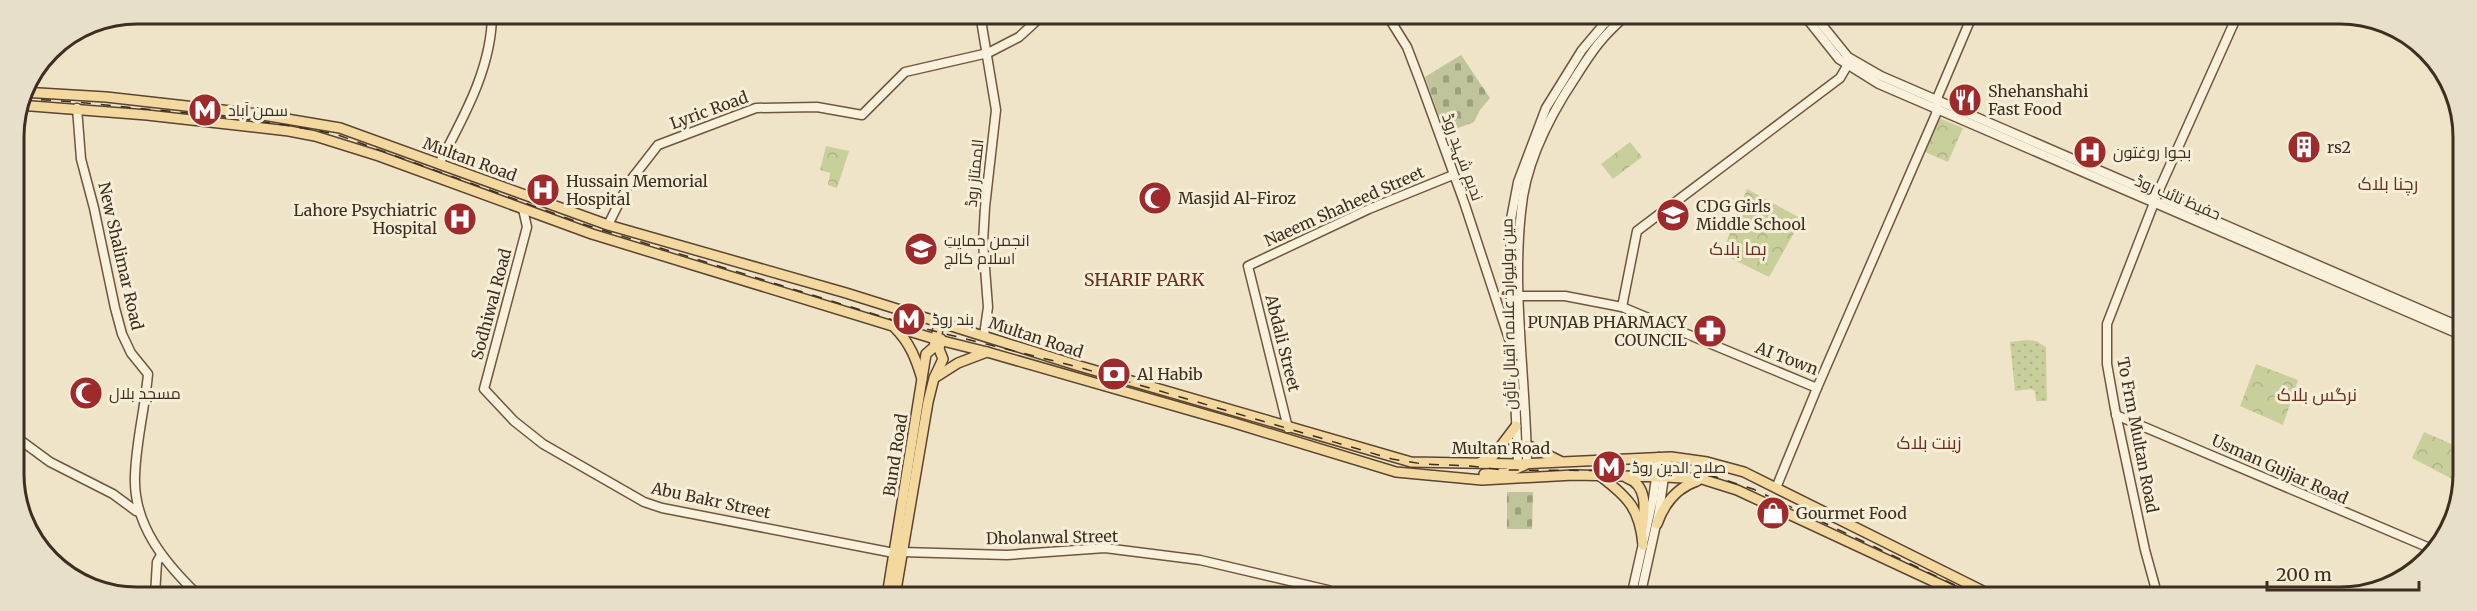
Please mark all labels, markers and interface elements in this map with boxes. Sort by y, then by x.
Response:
place label: Shehanshahi Fast Food [1988,81,2088,119]
restaurant icon: Shehanshahi Fast Food [1947,82,1983,118]
street label: Lyric Road [667,87,751,133]
metro station icon: سمن آباد [187,92,223,128]
place label: سمن آباد [228,100,288,121]
street label: ندیم شہید روڈ [1436,111,1488,204]
building icon: rs2 [2286,129,2322,165]
street label: Multan Road [420,133,520,185]
hospital icon: بجوا روغتون [2072,134,2108,170]
place label: rs2 [2327,137,2351,157]
street label: الممتاز روڈ [960,138,988,208]
place label: بجوا روغتون [2113,142,2191,163]
street label: Naeem Shaheed Street [1261,161,1428,250]
street label: حفیظ تائب روڈ [2132,170,2224,224]
place label: Hussain Memorial Hospital [566,171,708,209]
hospital icon: Hussain Memorial Hospital [525,172,561,208]
district label: رچنا بلاک [2358,172,2418,196]
street label: New Shalimar Road [94,180,148,332]
mosque icon: Masjid Al-Firoz [1137,180,1173,216]
place label: Masjid Al-Firoz [1178,188,1296,208]
place label: CDG Girls Middle School [1696,196,1806,234]
school or university icon: CDG Girls Middle School [1655,197,1691,233]
place label: Lahore Psychiatric Hospital [293,200,437,238]
hospital icon: Lahore Psychiatric Hospital [442,201,478,237]
street label: مین بولیوارڈ علامہ اقبال ٹاؤن [1496,218,1521,410]
place label: انجمن حمایتِ اسلام کالج [944,230,1030,270]
school or university icon: انجمن حمایتِ اسلام کالج [903,231,939,267]
district label: ہما بلاک [1709,237,1767,261]
street label: Sodhiwal Road [467,246,516,362]
district label: SHARIF PARK [1084,268,1204,291]
street label: Abdali Street [1261,291,1305,394]
metro station icon: بند روڈ [891,301,927,337]
place label: بند روڈ [932,309,974,329]
street label: Multan Road [986,312,1086,362]
place label: PUNJAB PHARMACY COUNCIL [1527,312,1688,350]
pharmacy icon: PUNJAB PHARMACY COUNCIL [1692,313,1728,349]
street label: AI Town [1752,337,1821,379]
street label: To Frm Multan Road [2113,355,2163,515]
bank icon: Al Habib [1096,356,1132,392]
place label: Al Habib [1136,364,1203,384]
mosque icon: مسجد بلال [68,375,104,411]
place label: مسجد بلال [109,383,181,404]
district label: نرگس بلاک [2277,383,2357,406]
street label: Bund Road [879,412,911,498]
street label: Usman Gujjar Road [2209,430,2352,508]
district label: زینت بلاک [1897,431,1961,454]
street label: Multan Road [1452,438,1551,458]
metro station icon: صلاح الدین روڈ [1591,449,1627,485]
place label: صلاح الدین روڈ [1632,457,1726,479]
street label: Abu Bakr Street [649,477,773,523]
shop icon: Gourmet Food [1755,495,1791,531]
place label: Gourmet Food [1796,503,1907,523]
street label: Dholanwal Street [986,526,1119,548]
scale bar [2267,554,2418,592]
text: 200 m [2276,563,2332,586]

